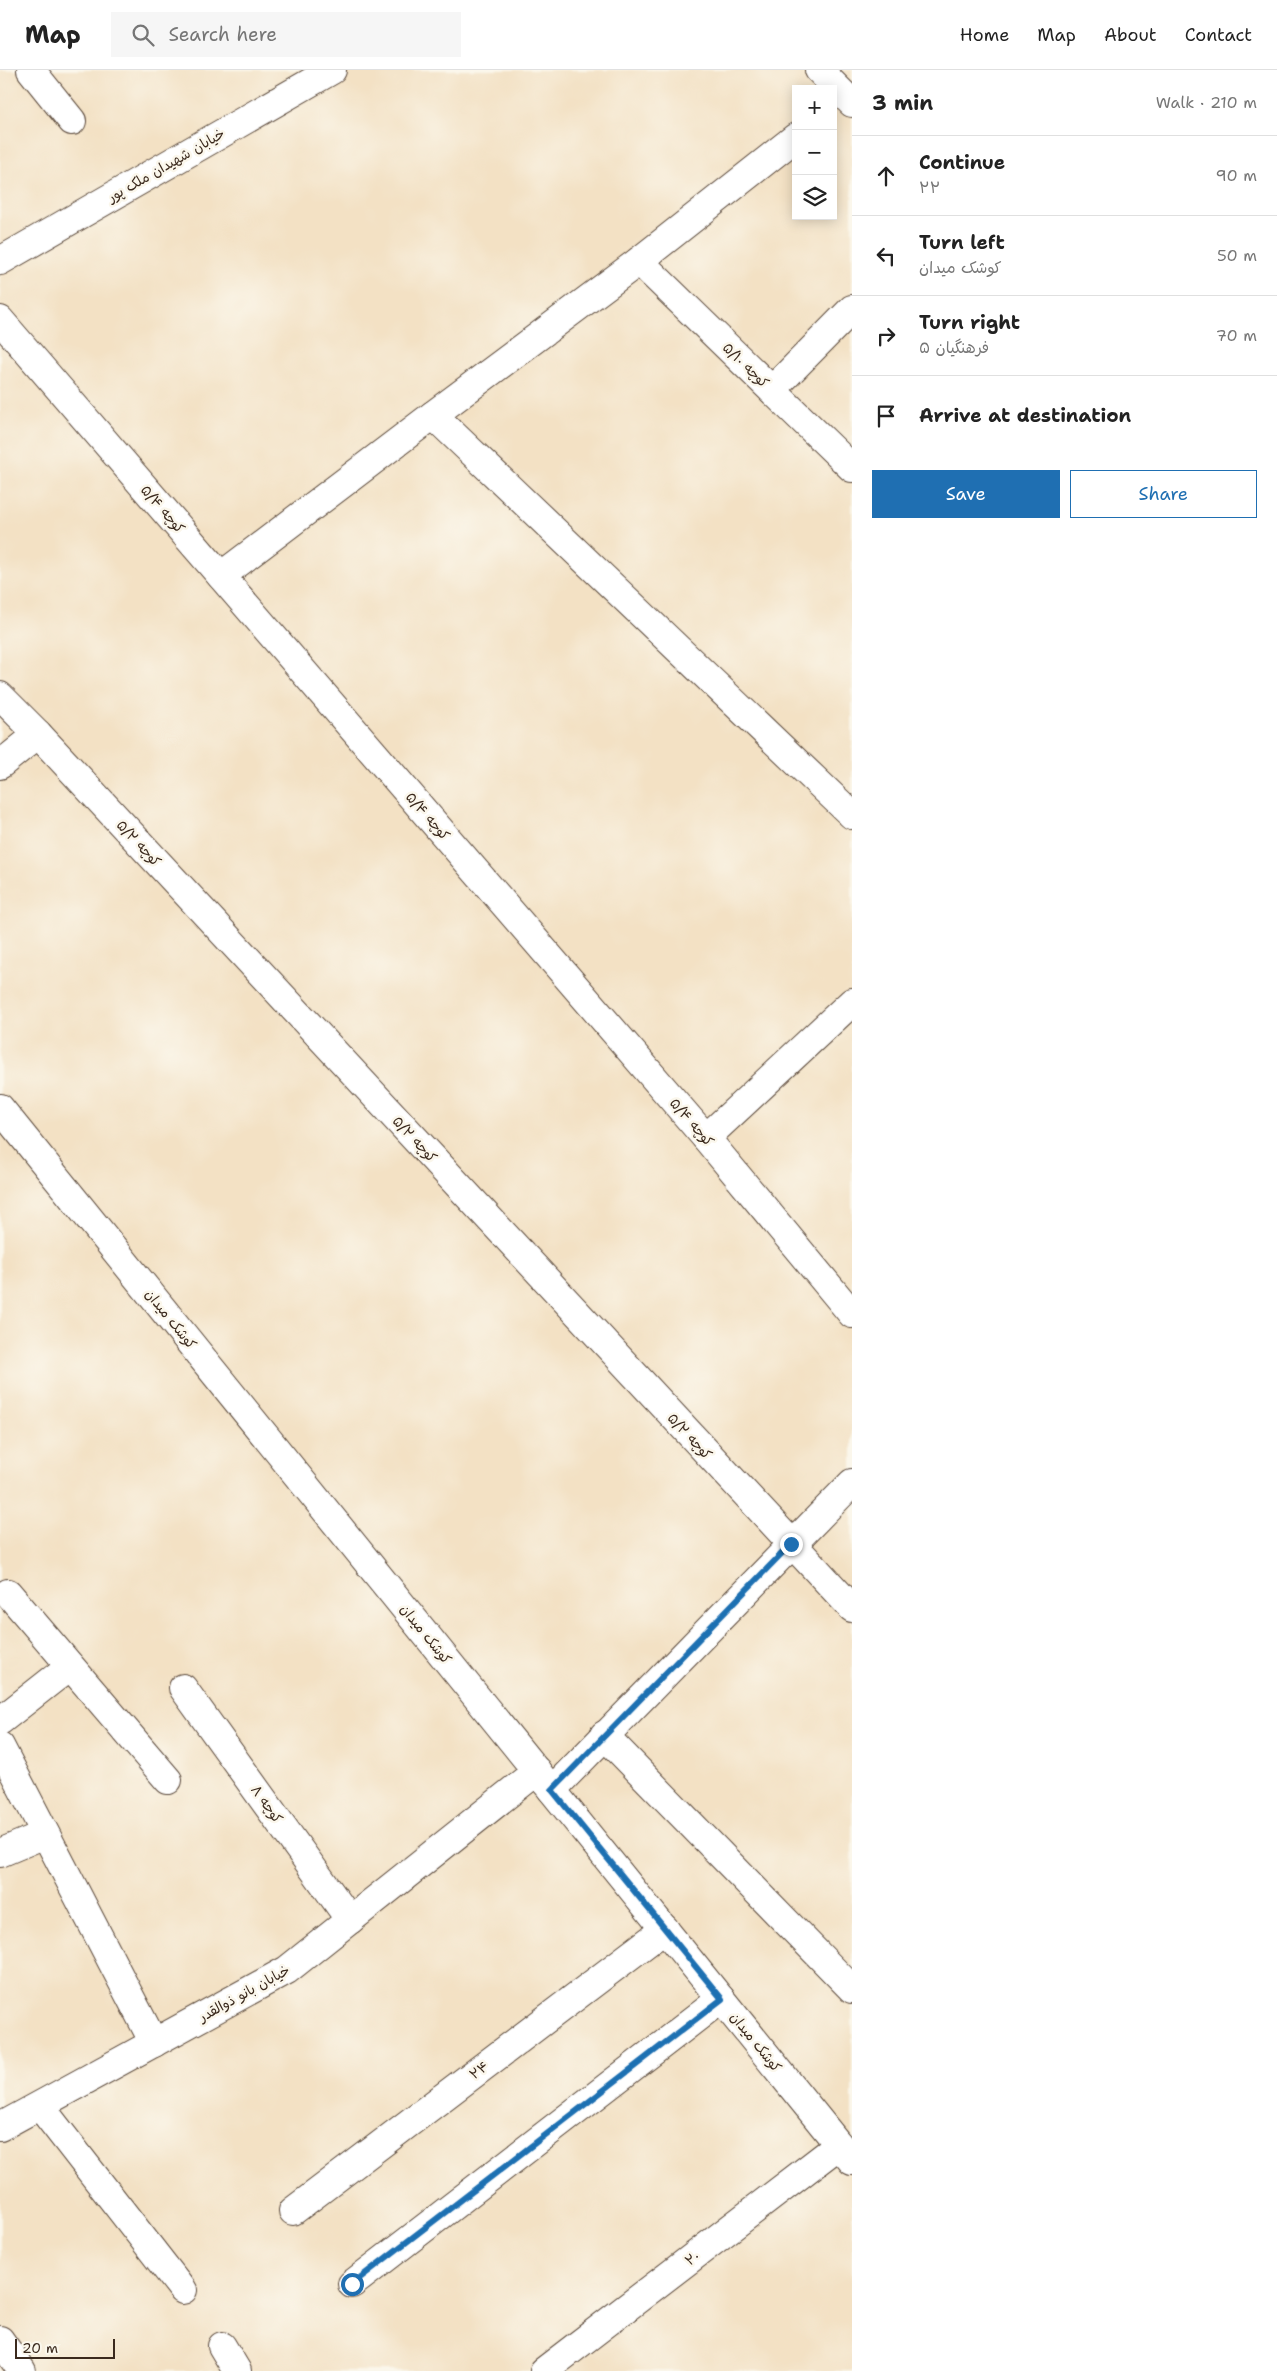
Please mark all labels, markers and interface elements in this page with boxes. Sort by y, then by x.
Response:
search box [111,12,461,57]
text: Map [25,19,81,51]
icon: search [129,21,157,49]
text: Search here [169,22,277,47]
text: Home [960,23,1009,47]
text: Map [1037,23,1076,47]
text: About [1104,23,1157,47]
text: Contact [1185,23,1252,47]
map controls [792,85,837,220]
button: + [792,85,837,130]
text: 3 min [872,89,933,117]
text: Walk · 210 m [1156,92,1257,113]
street label: خیابان شهیدان ملک پور [103,124,228,207]
button: − [792,130,837,175]
text: Continue [919,150,1005,175]
icon: ahead [872,162,900,190]
text: 90 m [1216,165,1257,186]
button: layers [792,175,837,220]
text: ۲۲ [919,177,941,198]
text: Turn left [919,230,1005,255]
icon: left [872,242,900,270]
text: 50 m [1217,245,1257,266]
text: کوشک میدان [919,257,1002,278]
text: Turn right [919,310,1020,335]
icon: right [872,322,900,350]
text: 70 m [1216,325,1257,346]
text: فرهنگیان ۵ [919,337,989,358]
street label: کوچه ۵/۱۰ [718,339,773,392]
icon: arrive [872,402,900,430]
text: Arrive at destination [919,403,1131,428]
button: Save [872,470,1060,518]
button: Share [1070,470,1257,518]
street label: کوچه ۵/۴ [136,481,189,538]
street label: کوچه ۵/۴ [401,788,454,845]
street label: کوچه ۵/۲ [112,816,165,871]
street label: کوچه ۵/۴ [665,1094,718,1151]
street label: کوچه ۵/۲ [388,1112,441,1167]
street label: کوشک میدان [141,1285,201,1353]
street label: کوچه ۵/۲ [663,1409,716,1464]
route end [780,1533,803,1556]
street label: کوشک میدان [396,1600,456,1668]
street label: کوچه ۸ [246,1781,287,1827]
street label: خیابان بانو ذوالقدر [194,1961,293,2026]
street label: کوشک میدان [726,2008,786,2076]
street label: ۲۴ [466,2057,492,2083]
street label: ۲۰ [681,2247,703,2269]
route start [341,2273,364,2296]
scale bar [15,2336,115,2359]
text: 20 m [22,2339,58,2357]

